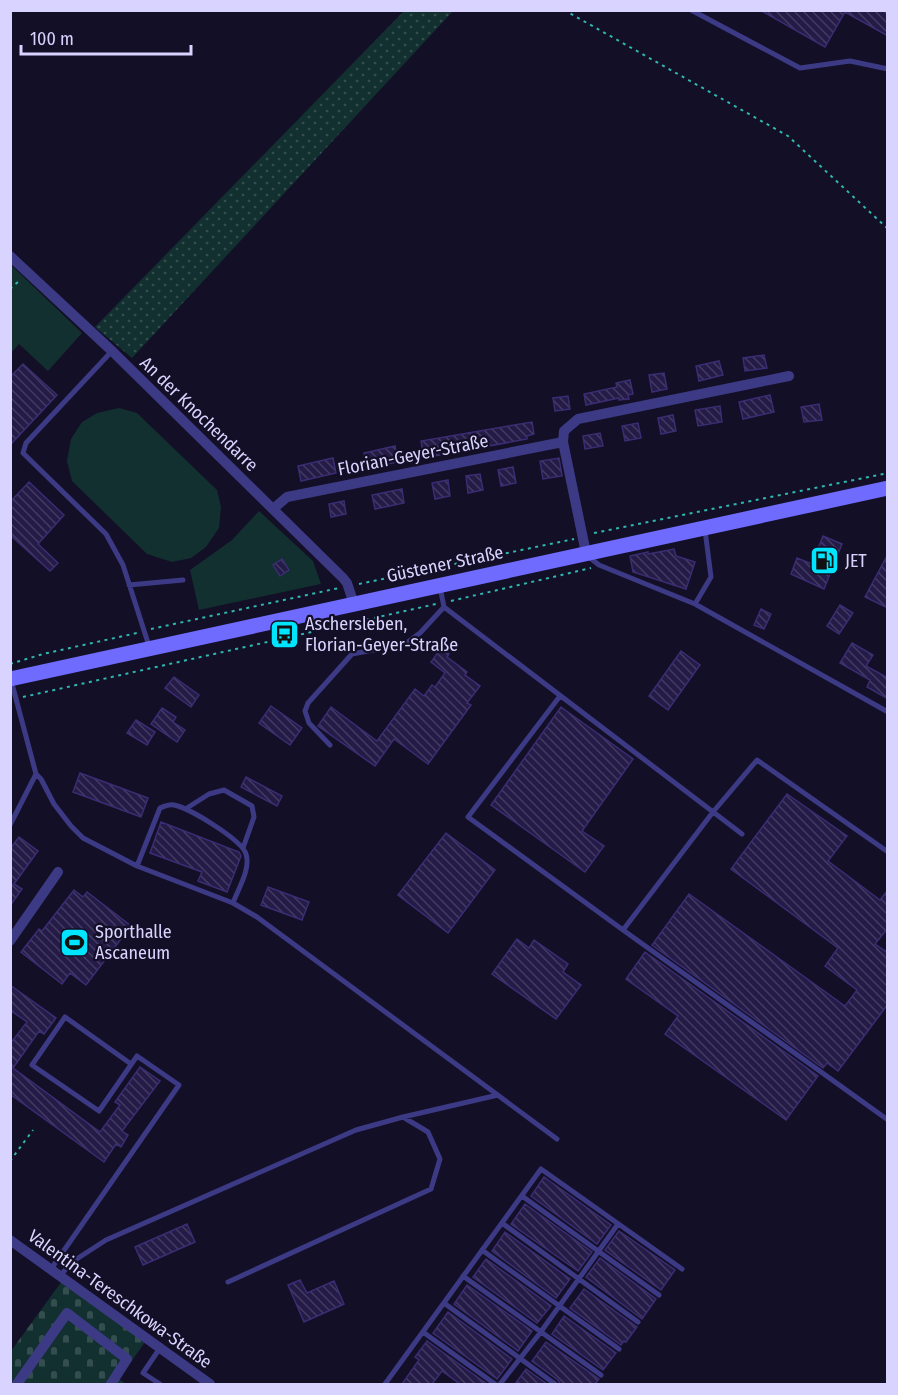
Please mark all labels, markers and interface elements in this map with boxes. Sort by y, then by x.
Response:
scale bar [21,18,190,56]
text: 100 m [30,28,74,50]
street label: An der Knochendarre [135,352,263,476]
street label: Florian-Geyer-Straße [336,430,490,480]
street label: Güstener Straße [385,541,505,587]
fuel station icon: JET [808,545,840,577]
place label: JET [845,550,867,572]
place label: Aschersleben, Florian-Geyer-Straße [305,613,458,656]
bus stop icon: Aschersleben, Florian-Geyer-Straße [268,618,300,650]
place label: Sporthalle Ascaneum [95,921,172,964]
sports icon: Sporthalle Ascaneum [58,926,90,958]
street label: Valentina-Tereschkowa-Straße [24,1225,216,1373]

